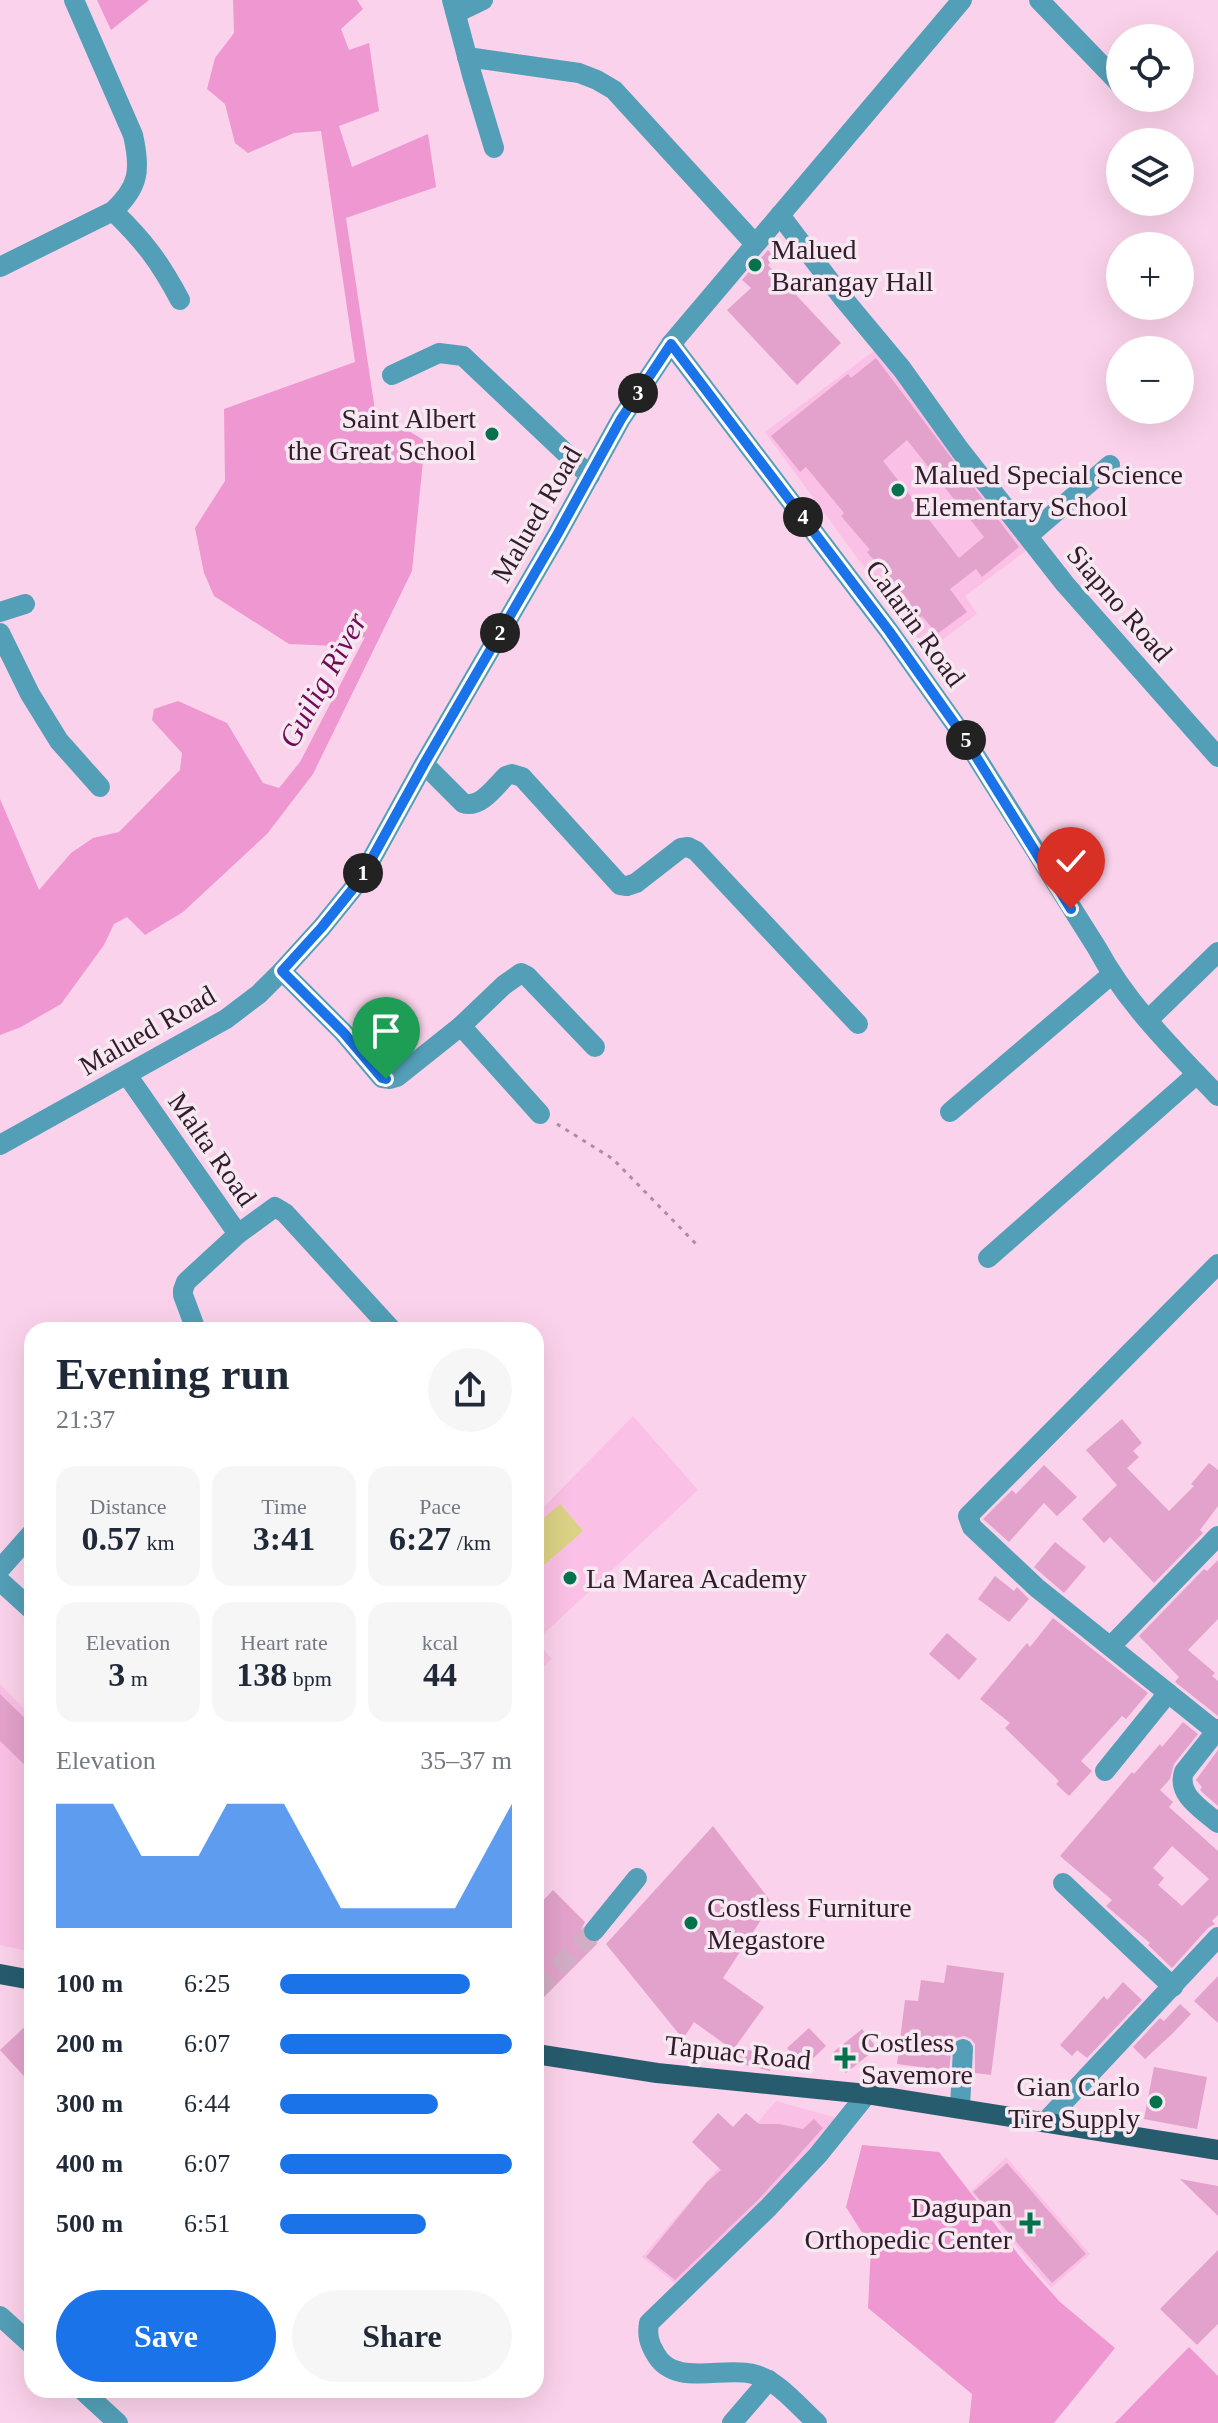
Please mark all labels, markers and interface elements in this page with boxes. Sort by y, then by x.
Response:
map controls [1106,24,1194,424]
button: locate [1106,24,1194,112]
button: layers [1106,128,1194,216]
button: + [1106,232,1194,320]
place label: Malued Barangay Hall [771,234,934,297]
marker: Malued Barangay Hall [746,256,764,274]
button: − [1106,336,1194,424]
pin: 3 [618,373,658,413]
text: 3 [633,380,644,405]
place label: Saint Albert the Great School [288,403,476,466]
marker: Saint Albert the Great School [483,425,501,443]
street label: Malued Road [485,441,588,588]
place label: Malued Special Science Elementary School [914,459,1183,522]
marker: Malued Special Science Elementary School [889,481,907,499]
pin: 4 [783,497,823,537]
text: 4 [798,504,809,529]
street label: Siapno Road [1061,539,1179,668]
street label: Calarin Road [859,554,972,692]
water label: Guilig River [272,606,373,753]
pin: 2 [480,613,520,653]
text: 2 [495,620,506,645]
pin: 5 [946,720,986,760]
text: 5 [961,727,972,752]
pin [1037,827,1105,909]
icon: check [1049,839,1093,883]
pin: 1 [343,853,383,893]
text: 1 [358,860,369,885]
street label: Malued Road [74,979,221,1082]
pin [352,997,420,1079]
icon: arrive [364,1009,408,1053]
street label: Malta Road [162,1087,263,1212]
button: share [428,1348,512,1432]
text: Evening run [56,1350,290,1399]
text: 21:37 [56,1405,115,1434]
text: Distance [90,1494,166,1519]
text: Time [261,1494,307,1519]
text: Pace [419,1494,461,1519]
text: 0.57 [81,1520,141,1557]
text: 3:41 [253,1520,315,1557]
text: 6:27 [389,1520,451,1557]
text: km [141,1530,175,1555]
text: /km [451,1530,491,1555]
place label: La Marea Academy [586,1563,807,1594]
marker: La Marea Academy [561,1569,579,1587]
text: Elevation [86,1630,170,1655]
text: Heart rate [240,1630,328,1655]
text: kcal [422,1630,458,1655]
text: 3 [108,1656,125,1693]
text: 138 [236,1656,287,1693]
text: 44 [423,1656,457,1693]
text: m [125,1666,148,1691]
text: bpm [287,1666,332,1691]
text: Elevation [56,1746,156,1775]
text: 35–37 m [420,1746,512,1775]
place label: Costless Furniture Megastore [707,1892,912,1955]
marker: Costless Furniture Megastore [682,1914,700,1932]
text: 100 m [56,1969,123,1998]
text: 6:25 [184,1969,230,1998]
place label: Costless Savemore [861,2027,973,2090]
text: 200 m [56,2029,123,2058]
text: 6:07 [184,2029,230,2058]
street label: Tapuac Road [663,2029,812,2076]
marker: Costless Savemore [836,2049,854,2067]
place label: Gian Carlo Tire Supply [1008,2071,1140,2134]
text: 300 m [56,2089,123,2118]
text: 6:44 [184,2089,230,2118]
marker: Gian Carlo Tire Supply [1147,2093,1165,2111]
text: 400 m [56,2149,123,2178]
text: 6:07 [184,2149,230,2178]
place label: Dagupan Orthopedic Center [804,2192,1013,2255]
text: 500 m [56,2209,123,2238]
text: 6:51 [184,2209,230,2238]
marker: Dagupan Orthopedic Center [1019,2212,1041,2234]
button: Save [56,2290,276,2382]
button: Share [292,2290,512,2382]

